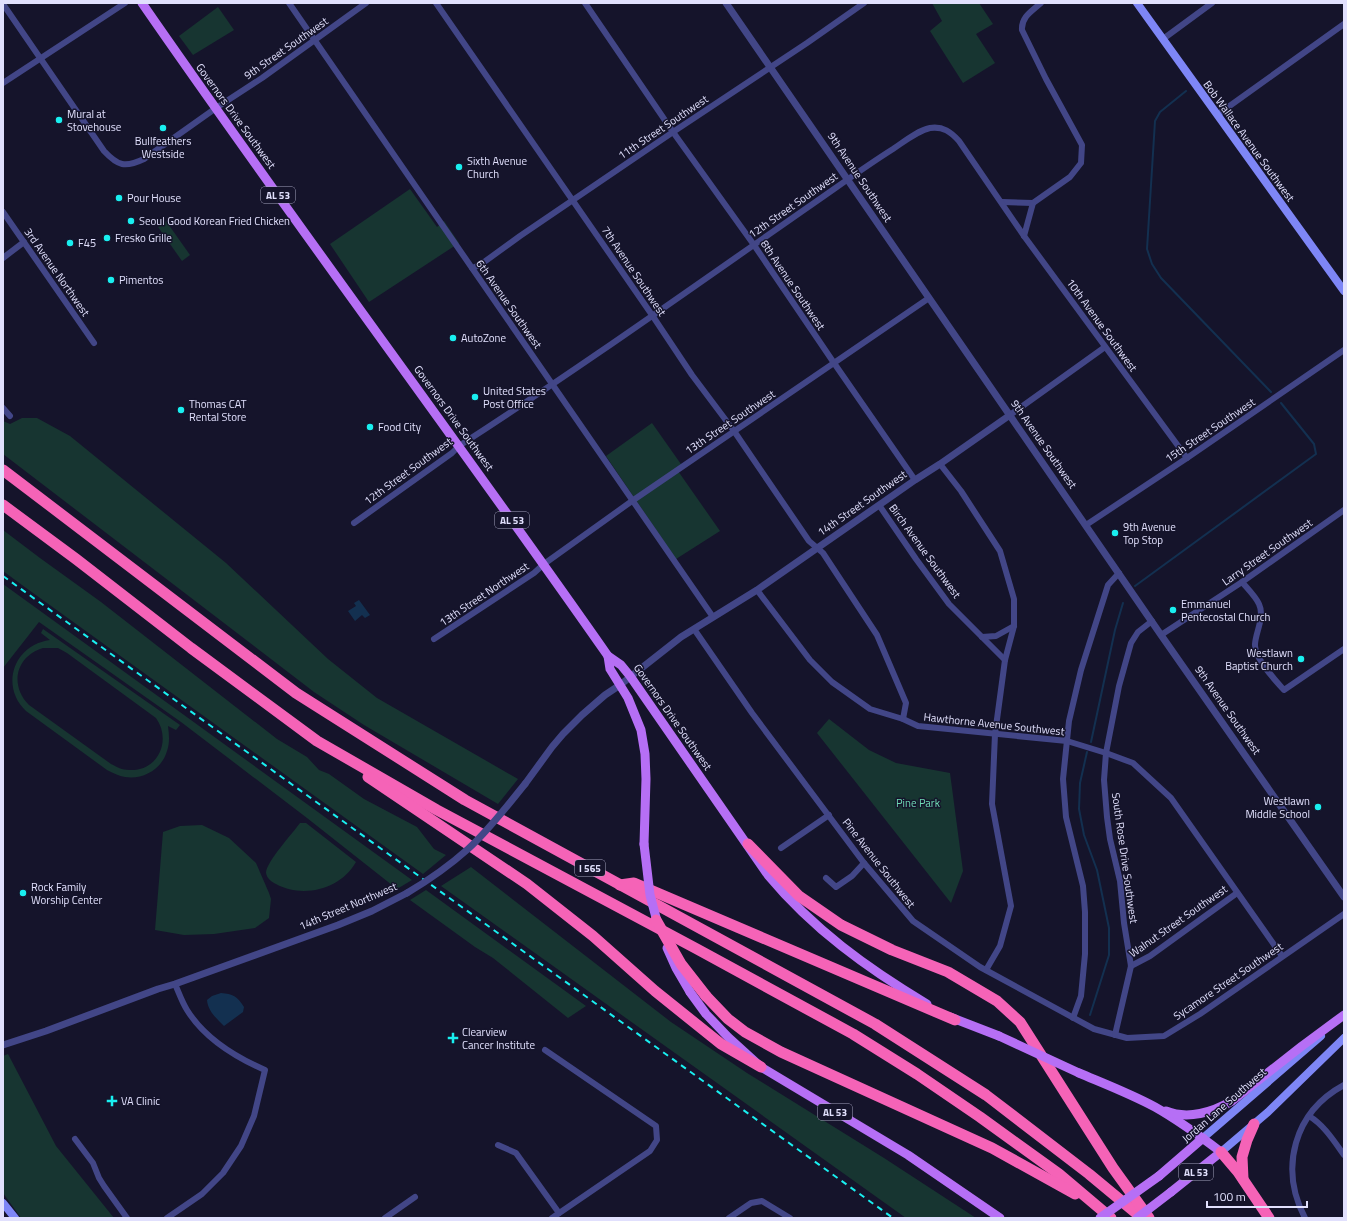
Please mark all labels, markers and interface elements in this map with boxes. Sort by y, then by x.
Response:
street label: 9th Street Southwest [241,13,331,83]
street label: Governors Drive Southwest [192,60,280,172]
street label: Bob Wallace Avenue Southwest [1200,77,1299,205]
street label: 11th Street Southwest [615,91,711,163]
place label: Mural at Stovehouse [67,106,122,135]
marker: Mural at Stovehouse [54,115,64,125]
marker: Bullfeathers Westside [158,123,168,133]
street label: 9th Avenue Southwest [824,129,896,225]
place label: Bullfeathers Westside [135,133,191,162]
place label: Sixth Avenue Church [467,153,527,182]
marker: Sixth Avenue Church [454,162,464,172]
street label: 12th Street Southwest [745,168,841,242]
road number: AL 53 [261,187,295,203]
place label: Pour House [127,190,181,206]
marker: Pour House [114,193,124,203]
place label: Seoul Good Korean Fried Chicken [139,213,290,229]
marker: Seoul Good Korean Fried Chicken [126,216,136,226]
street label: 7th Avenue Southwest [598,223,670,319]
street label: 3rd Avenue Northwest [20,225,94,319]
place label: Fresko Grille [115,230,172,246]
marker: Fresko Grille [102,233,112,243]
place label: F45 [78,235,96,251]
street label: 8th Avenue Southwest [757,237,829,333]
marker: F45 [65,238,75,248]
street label: 6th Avenue Southwest [472,256,546,352]
place label: Pimentos [119,272,163,288]
marker: Pimentos [106,275,116,285]
street label: 10th Avenue Southwest [1063,275,1141,375]
place label: AutoZone [461,330,506,346]
marker: AutoZone [448,333,458,343]
street label: Governors Drive Southwest [410,362,498,474]
place label: United States Post Office [483,383,546,412]
street label: 13th Street Southwest [682,386,778,458]
marker: United States Post Office [470,392,480,402]
street label: 15th Street Southwest [1162,394,1258,466]
place label: Thomas CAT Rental Store [189,396,247,425]
street label: 9th Avenue Southwest [1007,396,1081,492]
marker: Thomas CAT Rental Store [176,405,186,415]
place label: Food City [378,419,422,435]
marker: Food City [365,422,375,432]
street label: 12th Street Southwest [361,433,455,508]
street label: 14th Street Southwest [814,466,910,540]
street label: Birch Avenue Southwest [885,501,965,602]
road number: AL 53 [495,512,529,528]
street label: Larry Street Southwest [1219,515,1316,589]
place label: 9th Avenue Top Stop [1123,519,1176,548]
marker: 9th Avenue Top Stop [1110,528,1120,538]
street label: 13th Street Northwest [436,558,532,630]
place label: Emmanuel Pentecostal Church [1181,596,1271,625]
marker: Emmanuel Pentecostal Church [1168,605,1178,615]
place label: Westlawn Baptist Church [1225,645,1293,674]
marker: Westlawn Baptist Church [1296,654,1306,664]
street label: Governors Drive Southwest [630,660,716,774]
street label: 9th Avenue Southwest [1191,662,1265,758]
street label: Hawthorne Avenue Southwest [923,709,1065,739]
street label: South Rose Drive Southwest [1108,792,1142,925]
place label: Westlawn Middle School [1245,793,1310,822]
park label: Pine Park [896,795,941,811]
marker: Westlawn Middle School [1313,802,1323,812]
street label: Pine Avenue Southwest [839,815,919,911]
road number: I 565 [575,860,605,876]
street label: 14th Street Northwest [297,878,400,934]
place label: Rock Family Worship Center [31,879,103,908]
street label: Walnut Street Southwest [1126,881,1230,961]
marker: Rock Family Worship Center [18,888,28,898]
street label: Sycamore Street Southwest [1170,938,1286,1024]
place label: Clearview Cancer Institute [462,1024,535,1053]
marker: Clearview Cancer Institute [447,1032,459,1044]
street label: Jordan Lane Southwest [1178,1064,1270,1146]
place label: VA Clinic [121,1093,160,1109]
marker: VA Clinic [106,1095,118,1107]
road number: AL 53 [818,1104,852,1120]
road number: AL 53 [1179,1164,1213,1180]
scale bar [1207,1183,1307,1209]
text: 100 m [1213,1187,1246,1206]

